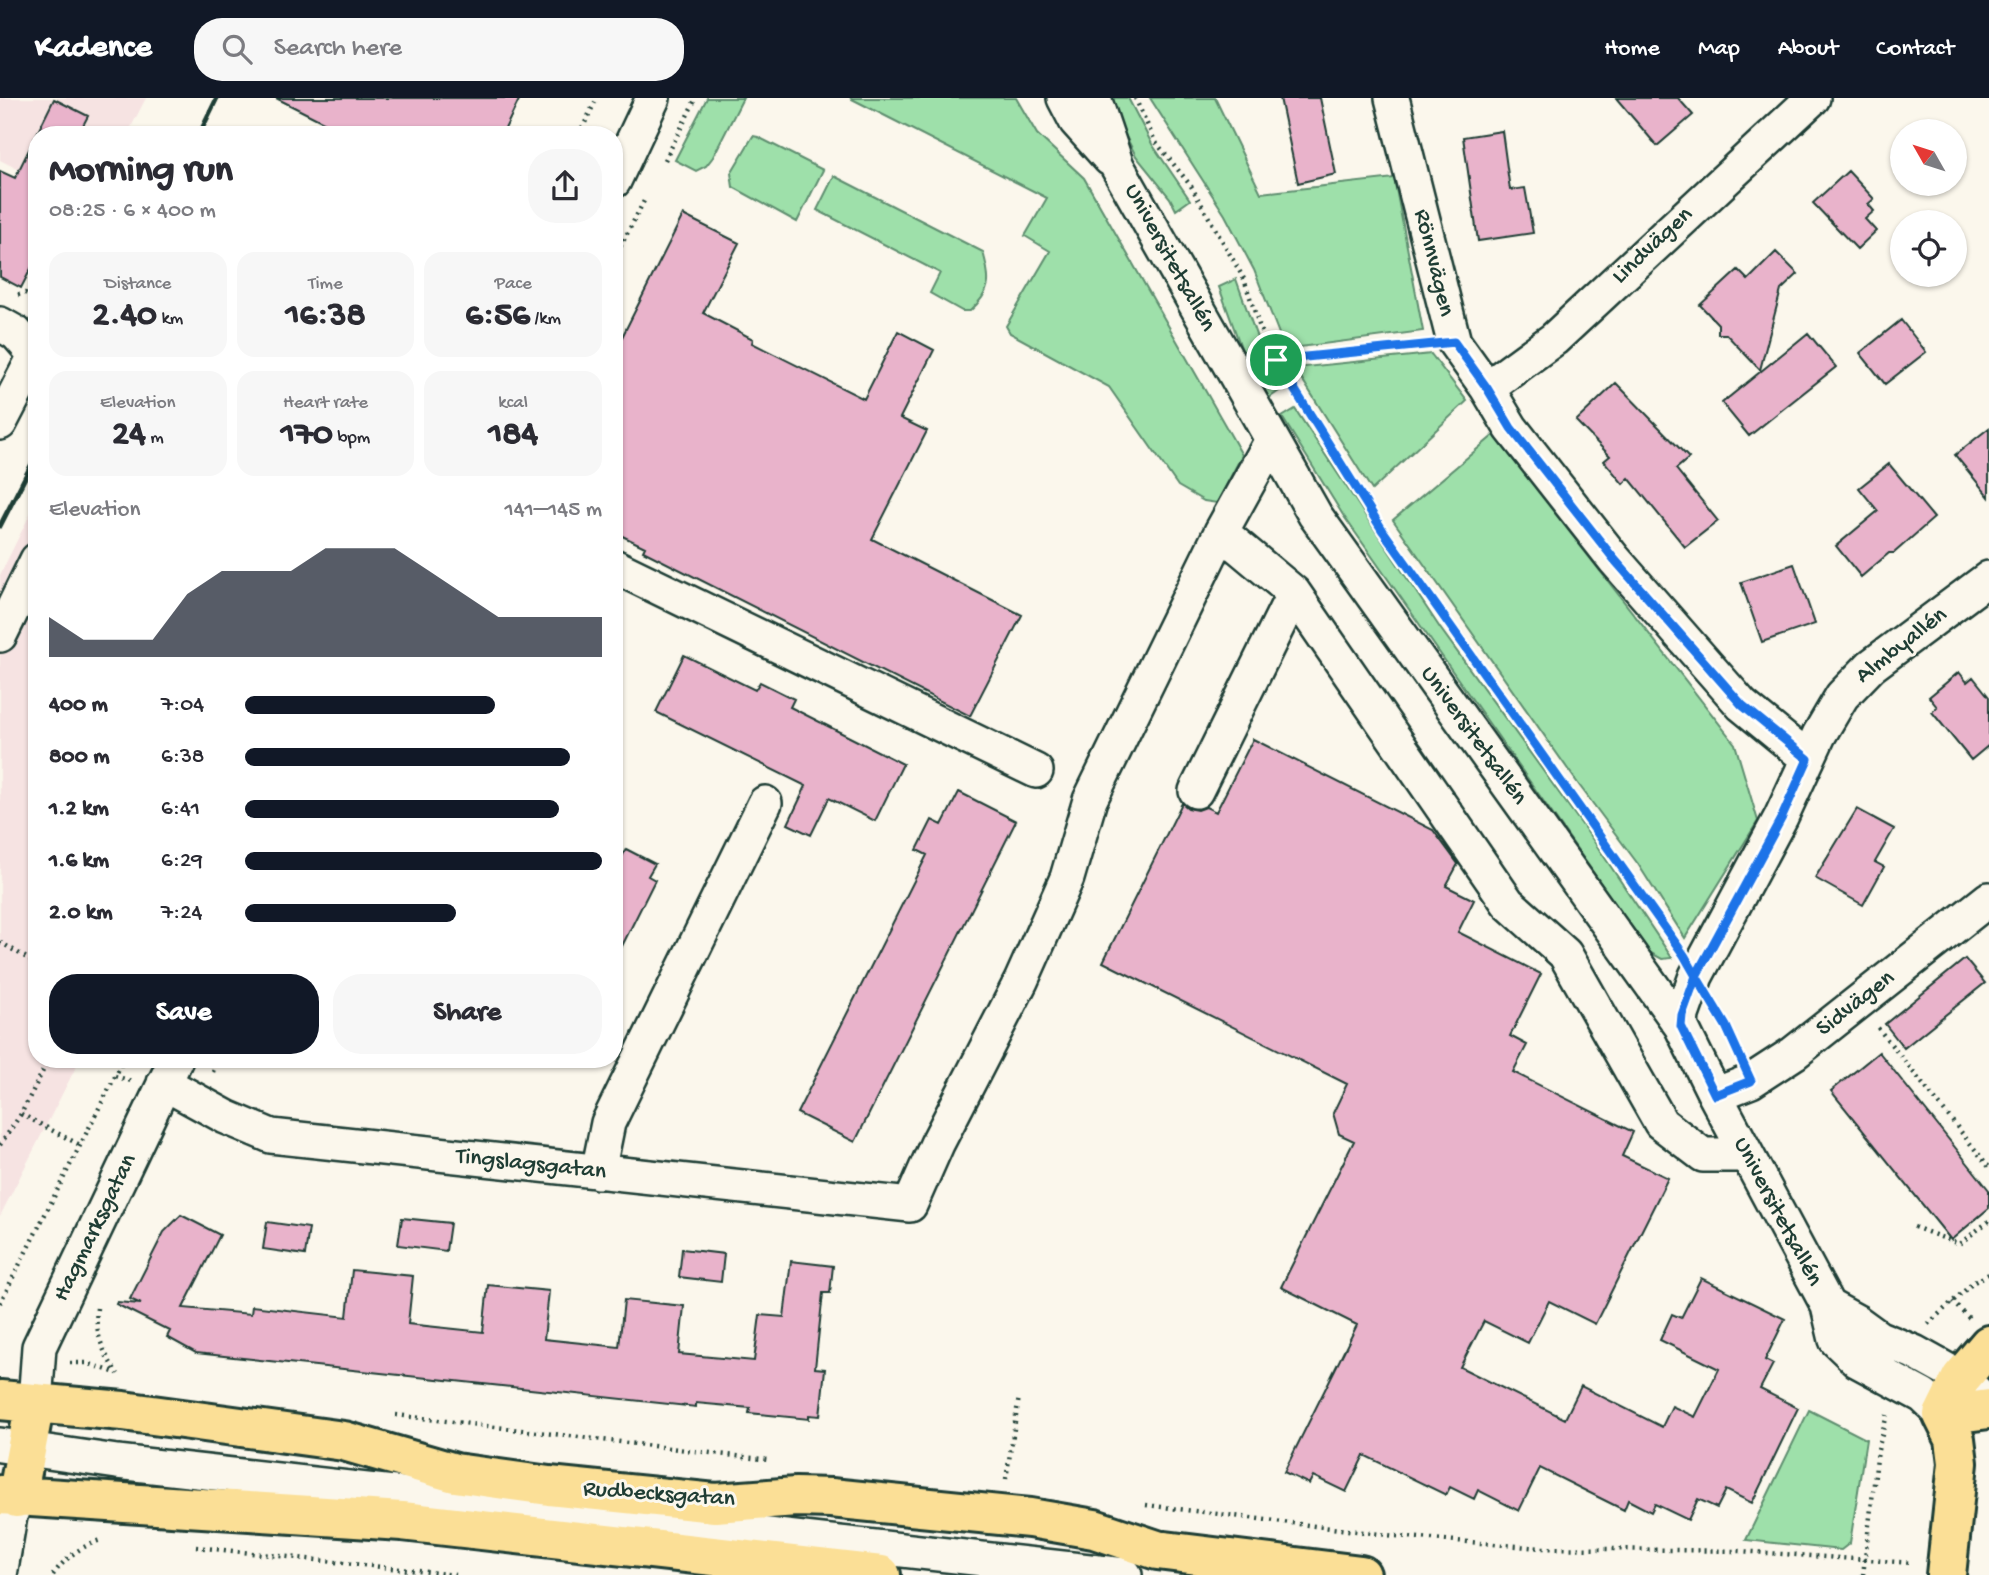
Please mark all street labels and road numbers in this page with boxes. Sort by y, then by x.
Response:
street label: Universitetsallén [1116,179,1222,337]
street label: Lindvägen [1606,201,1700,291]
street label: Rönnvägen [1406,207,1460,320]
street label: Almbyallén [1850,601,1954,691]
street label: Universitetsallén [1413,661,1533,812]
street label: Sidvägen [1811,964,1902,1044]
street label: Universitetsallén [1726,1133,1829,1292]
street label: Tingslagsgatan [452,1142,608,1187]
street label: Hagmarksgatan [48,1149,144,1307]
street label: Rudbecksgatan [582,1475,736,1515]

